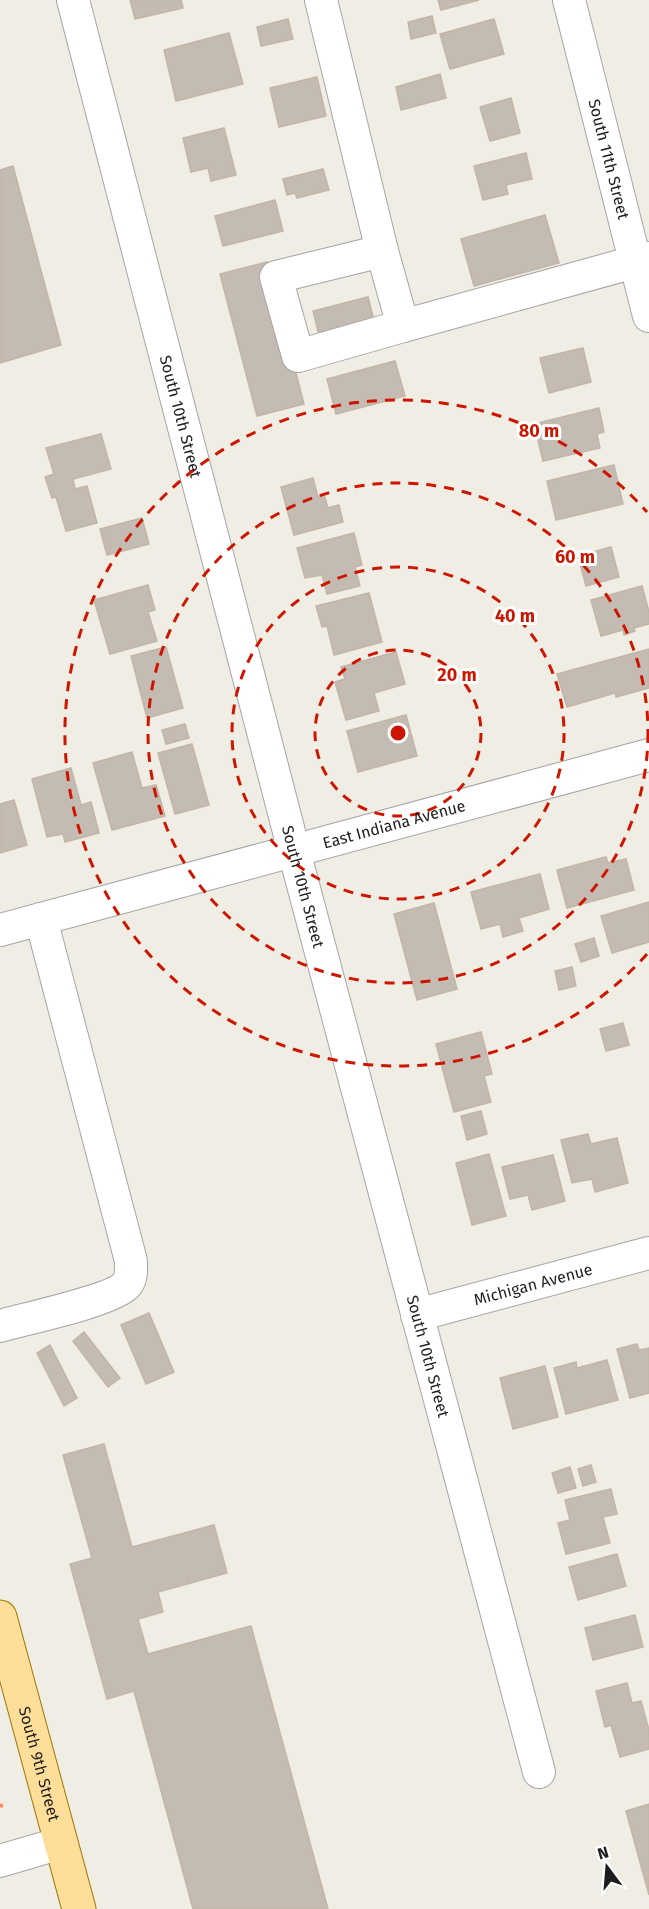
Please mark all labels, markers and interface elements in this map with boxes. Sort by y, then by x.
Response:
street label: South 11th Street [584,97,633,221]
street label: South 10th Street [156,353,206,480]
text: 80 m [519,420,559,442]
text: 60 m [555,546,595,568]
text: 40 m [495,605,535,627]
text: 20 m [437,664,477,686]
centre of rings [388,723,408,743]
street label: East Indiana Avenue [321,796,467,853]
street label: South 10th Street [278,824,328,950]
street label: Michigan Avenue [472,1260,594,1309]
street label: South 10th Street [403,1293,453,1420]
street label: South 9th Street [15,1704,64,1824]
north arrow [577,1837,637,1897]
text: N [595,1842,611,1864]

